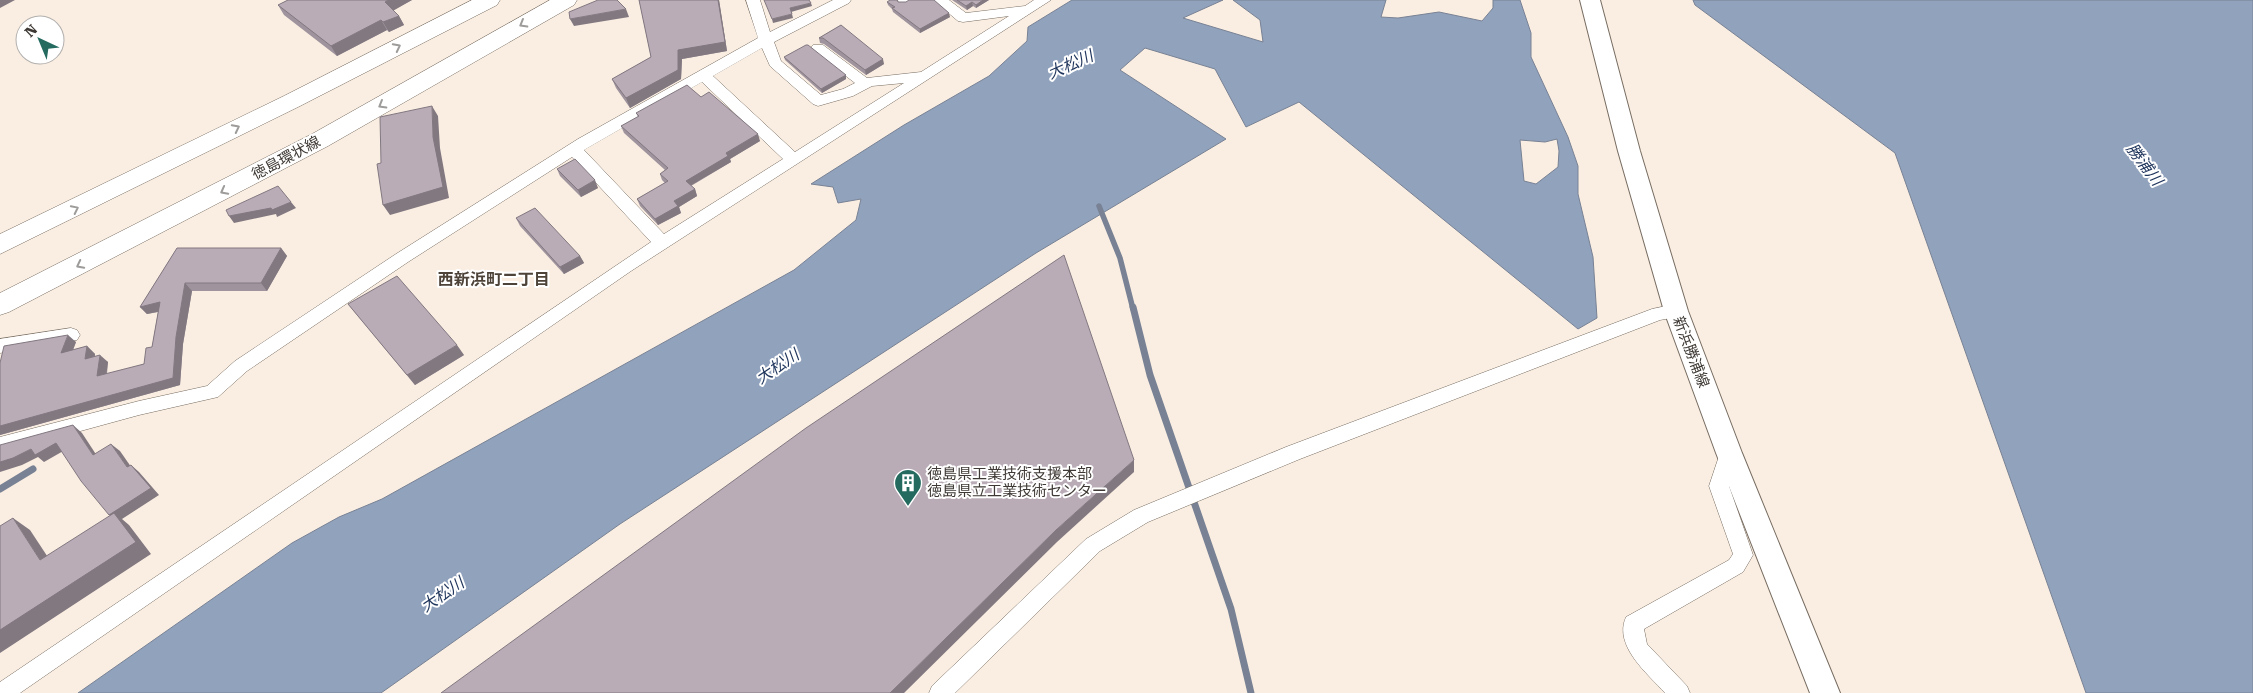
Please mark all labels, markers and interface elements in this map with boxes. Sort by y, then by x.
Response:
north arrow [15,15,65,65]
one-way arrow [520,18,529,28]
text: N [22,21,41,40]
one-way arrow [392,43,401,53]
water label: 大松川 [1044,45,1098,83]
one-way arrow [379,98,388,108]
one-way arrow [231,125,240,135]
street label: 徳島環状線 [249,132,323,184]
water label: 勝浦川 [2123,139,2168,191]
one-way arrow [220,185,229,195]
one-way arrow [70,204,79,215]
one-way arrow [76,259,85,269]
district label: 西新浜町二丁目 [438,270,550,289]
street label: 新浜勝浦線 [1669,314,1713,390]
water label: 大松川 [752,344,804,388]
place label: 徳島県工業技術支援本部 徳島県立工業技術センター [927,465,1107,500]
building icon: 徳島県工業技術支援本部 徳島県立工業技術センター [893,468,923,507]
water label: 大松川 [417,572,469,616]

